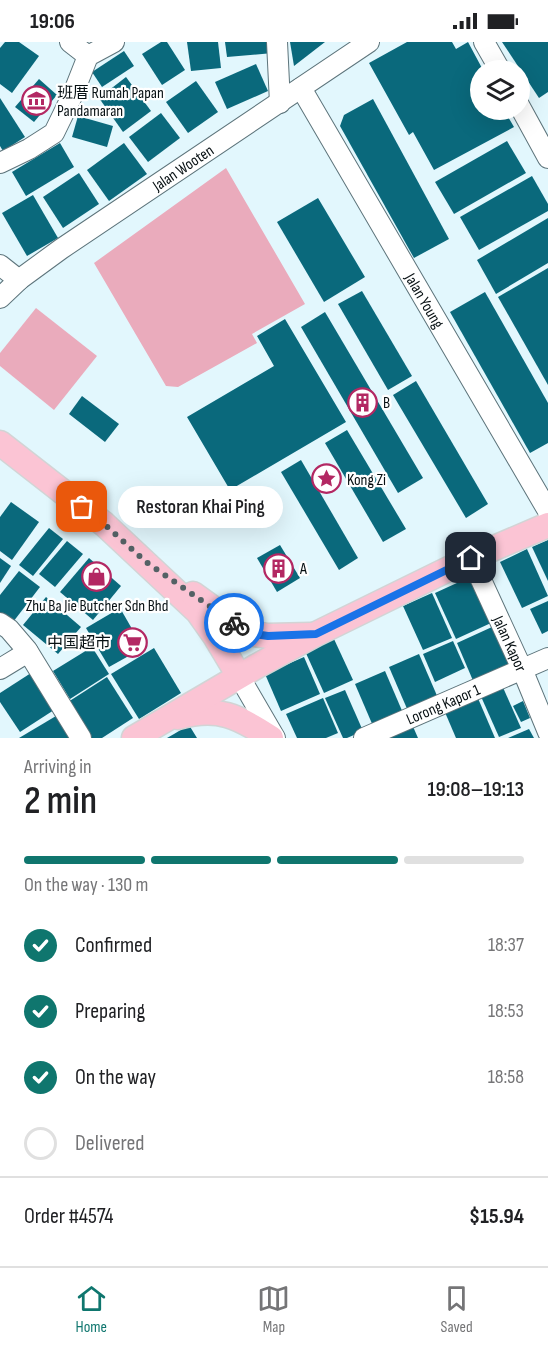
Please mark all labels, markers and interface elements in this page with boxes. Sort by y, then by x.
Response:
text: 19:06 [30,8,75,35]
map controls [470,60,530,120]
button: layers [470,60,530,120]
place label: 班厝 Rumah Papan Pandamaran [57,84,164,121]
museum icon: 班厝 Rumah Papan Pandamaran [20,85,52,117]
street label: Jalan Wooten [149,141,218,196]
street label: Jalan Young [400,269,447,332]
building icon: B [346,386,378,418]
place label: B [383,394,390,413]
place icon: Kong Zi [310,463,342,495]
place label: Kong Zi [347,471,386,490]
pin [56,481,107,532]
callout: Restoran Khai Ping [118,486,283,528]
icon: bag [65,490,98,523]
text: Restoran Khai Ping [136,495,265,519]
pin [445,532,496,583]
icon: home [454,541,487,574]
building icon: A [263,552,295,584]
place label: A [299,560,307,579]
shop icon: Zhu Ba Jie Butcher Sdn Bhd [81,561,113,593]
courier [204,593,264,653]
place label: Zhu Ba Jie Butcher Sdn Bhd [26,597,168,616]
icon: bike [218,607,251,640]
street label: Jalan Kapor [487,612,530,675]
supermarket icon: 中国超市 [116,626,148,658]
place label: 中国超市 [47,634,111,653]
street label: Lorong Kapor 1 [404,681,484,729]
text: Arriving in [24,755,92,779]
text: 19:08–19:13 [427,776,524,803]
text: 2 min [24,778,97,825]
text: On the way · 130 m [24,873,148,897]
icon: check [24,929,57,962]
text: Confirmed [75,932,152,959]
text: 18:37 [488,933,524,957]
icon: check [24,995,57,1028]
text: Preparing [75,998,145,1025]
text: 18:53 [488,999,524,1023]
icon: check [24,1061,57,1094]
text: On the way [75,1064,156,1091]
text: 18:58 [488,1065,524,1089]
text: Delivered [75,1130,144,1157]
text: Order #4574 [24,1203,114,1230]
text: $15.94 [469,1203,524,1230]
tab: Home [75,1282,108,1337]
tab: Map [257,1282,290,1337]
tab: Saved [440,1282,473,1337]

